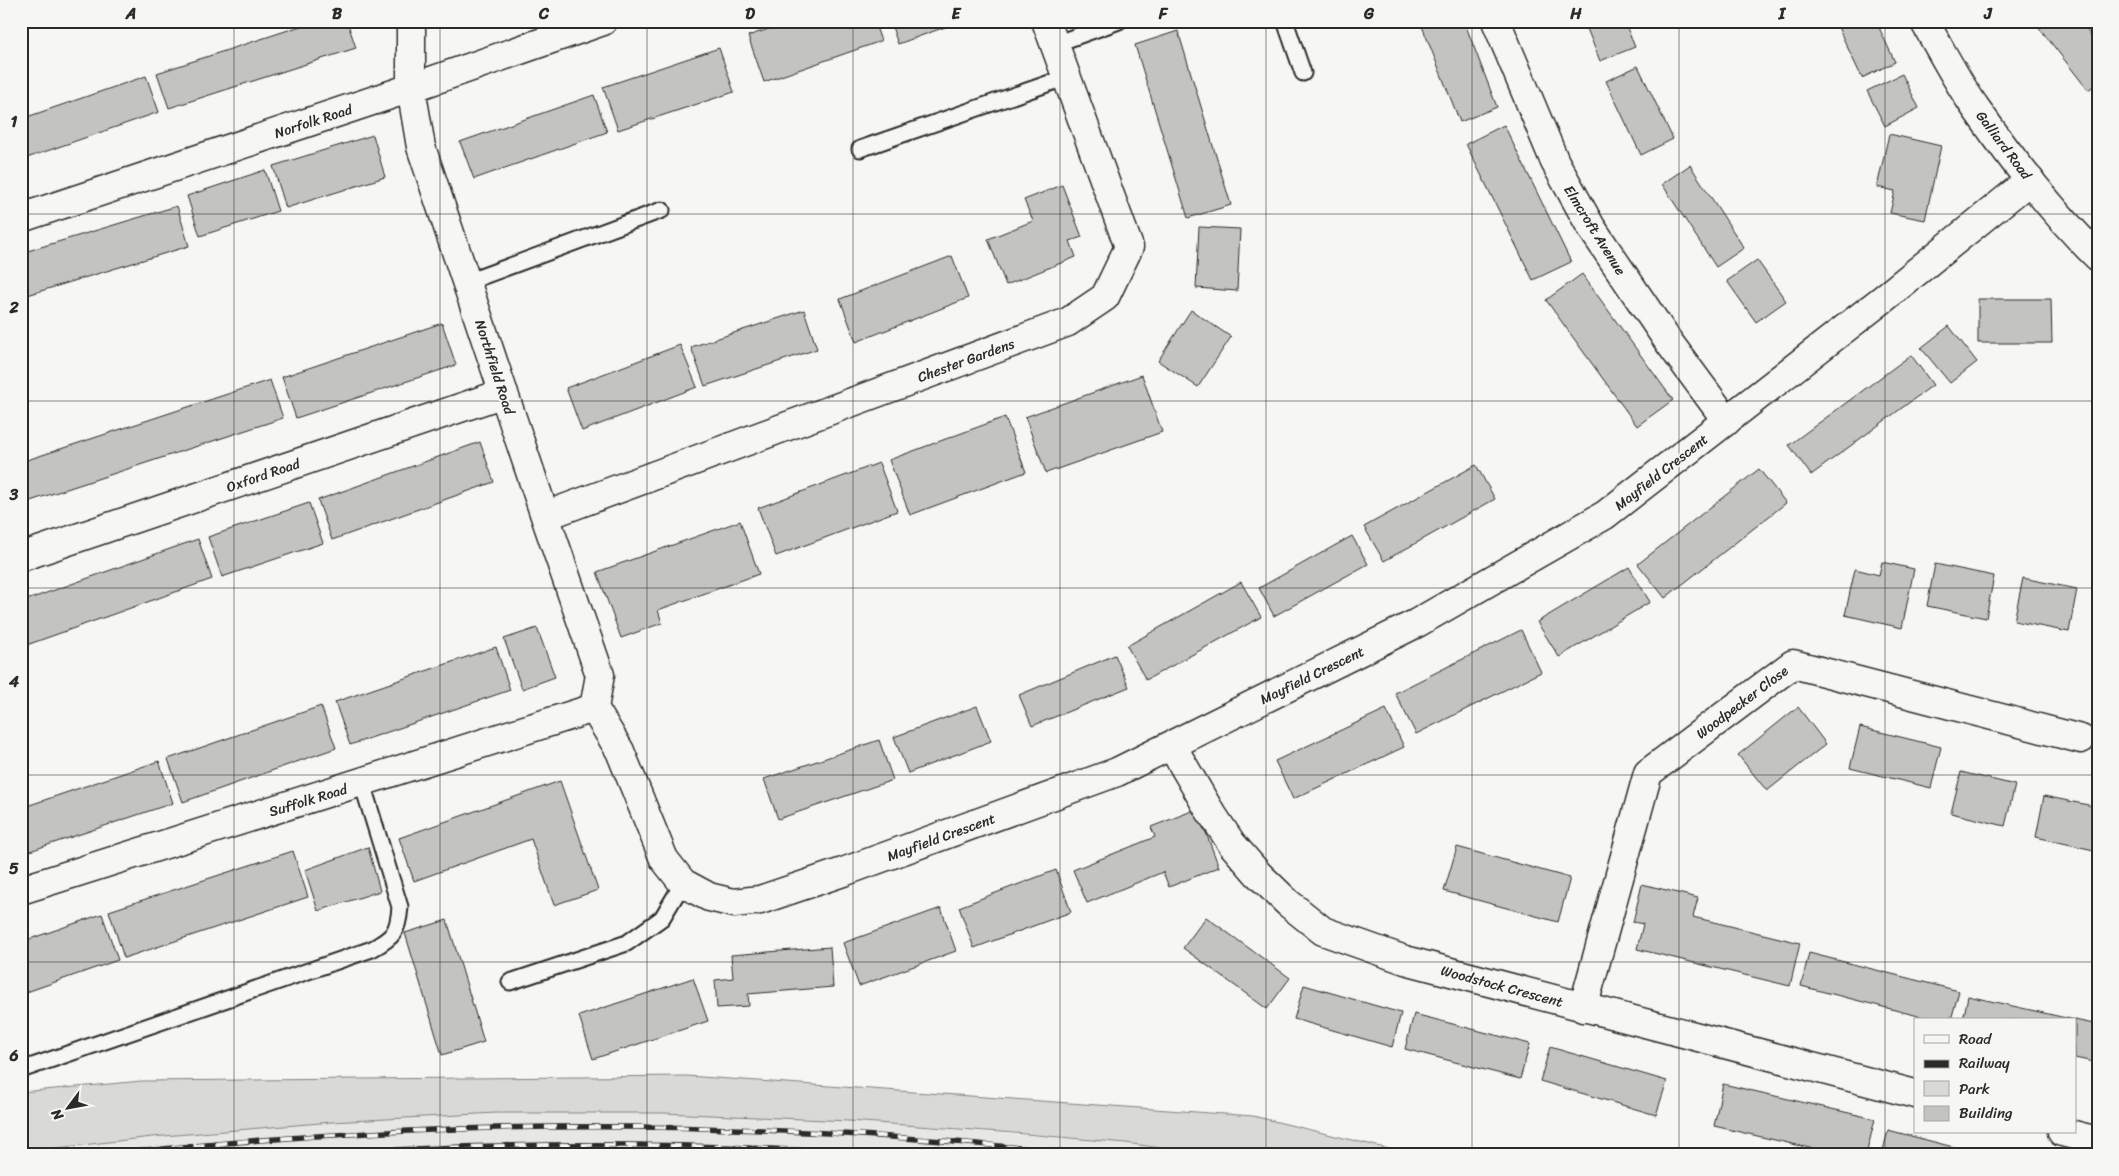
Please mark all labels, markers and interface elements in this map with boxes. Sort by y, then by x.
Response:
text: A [125,0,136,28]
text: B [332,0,343,28]
text: C [538,0,550,28]
text: D [745,0,755,28]
text: E [952,0,962,28]
text: F [1158,0,1169,28]
text: G [1363,0,1375,28]
text: H [1569,0,1582,28]
text: I [1778,0,1787,28]
text: J [1983,0,1993,28]
street label: Norfolk Road [271,97,357,146]
street label: Galliard Road [1969,105,2039,187]
text: 1 [11,107,18,136]
street label: Elmcroft Avenue [1557,180,1632,281]
text: 2 [8,293,19,322]
street label: Northfield Road [467,316,522,419]
street label: Chester Gardens [914,331,1019,390]
street label: Mayfield Crescent [1609,428,1714,517]
street label: Oxford Road [223,451,305,500]
text: 3 [9,480,19,509]
street label: Mayfield Crescent [1256,639,1369,712]
street label: Woodpecker Close [1691,659,1794,746]
text: 4 [8,667,19,696]
street label: Suffolk Road [266,776,352,824]
street label: Mayfield Crescent [883,806,999,869]
text: 5 [9,854,19,883]
street label: Woodstock Crescent [1438,958,1566,1015]
legend [1914,1018,2076,1134]
text: Road [1959,1026,1992,1052]
text: 6 [8,1041,19,1070]
text: Railway [1959,1050,2010,1076]
text: Park [1959,1076,1990,1102]
north arrow [42,1084,92,1134]
text: Building [1959,1100,2013,1126]
text: N [44,1104,71,1126]

